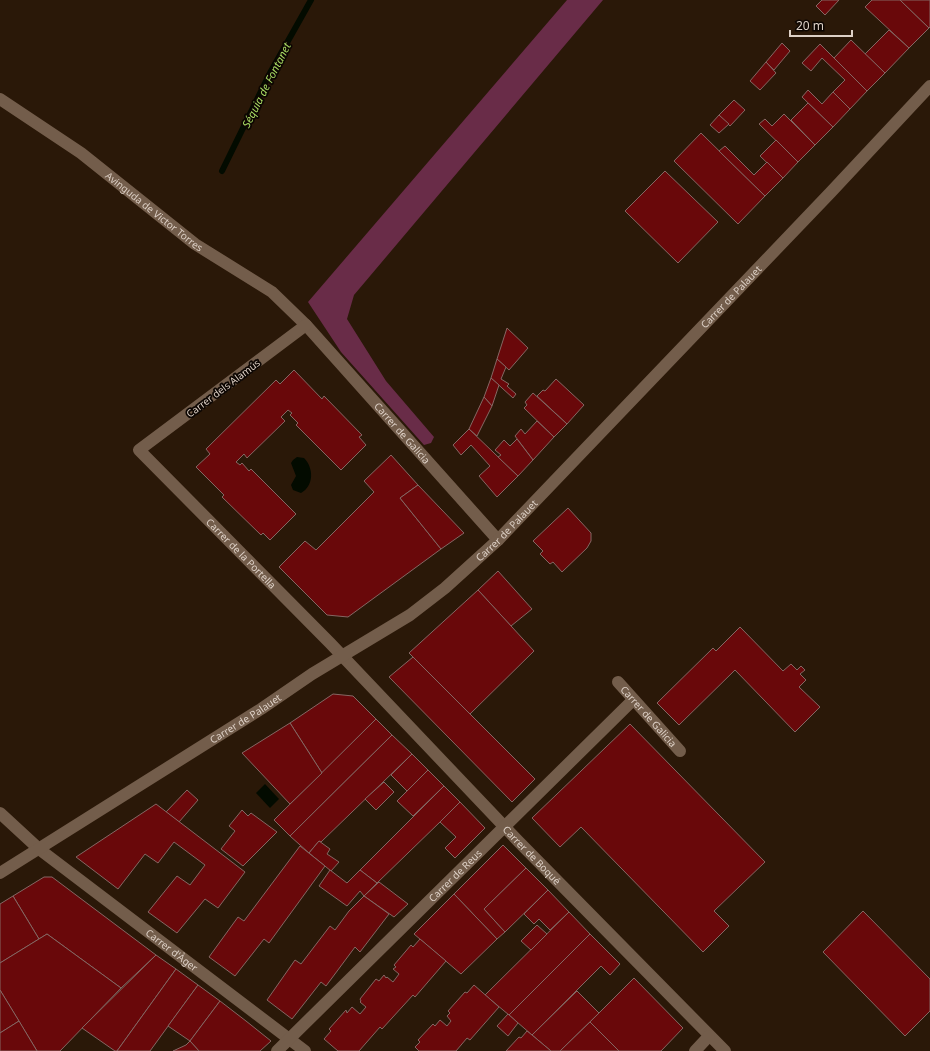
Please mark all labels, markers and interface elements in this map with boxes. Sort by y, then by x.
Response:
scale bar [790,12,852,38]
text: 20 m [796,17,824,34]
water label: Séquia de Fontanet [238,40,294,130]
street label: Avinguda de Victor Torres [103,168,206,254]
street label: Carrer de Palauet [697,262,765,331]
street label: Carrer dels Alamús [183,355,263,420]
street label: Carrer de Galicia [371,399,434,467]
street label: Carrer de Palauet [472,496,541,564]
street label: Carrer de la Portella [203,515,279,592]
street label: Carrer de Galicia [617,683,680,750]
street label: Carrer de Palauet [207,690,284,746]
street label: Carrer de Boqué [500,823,564,888]
street label: Carrer de Reus [425,846,485,905]
street label: Carrer d'Àger [143,925,201,974]

